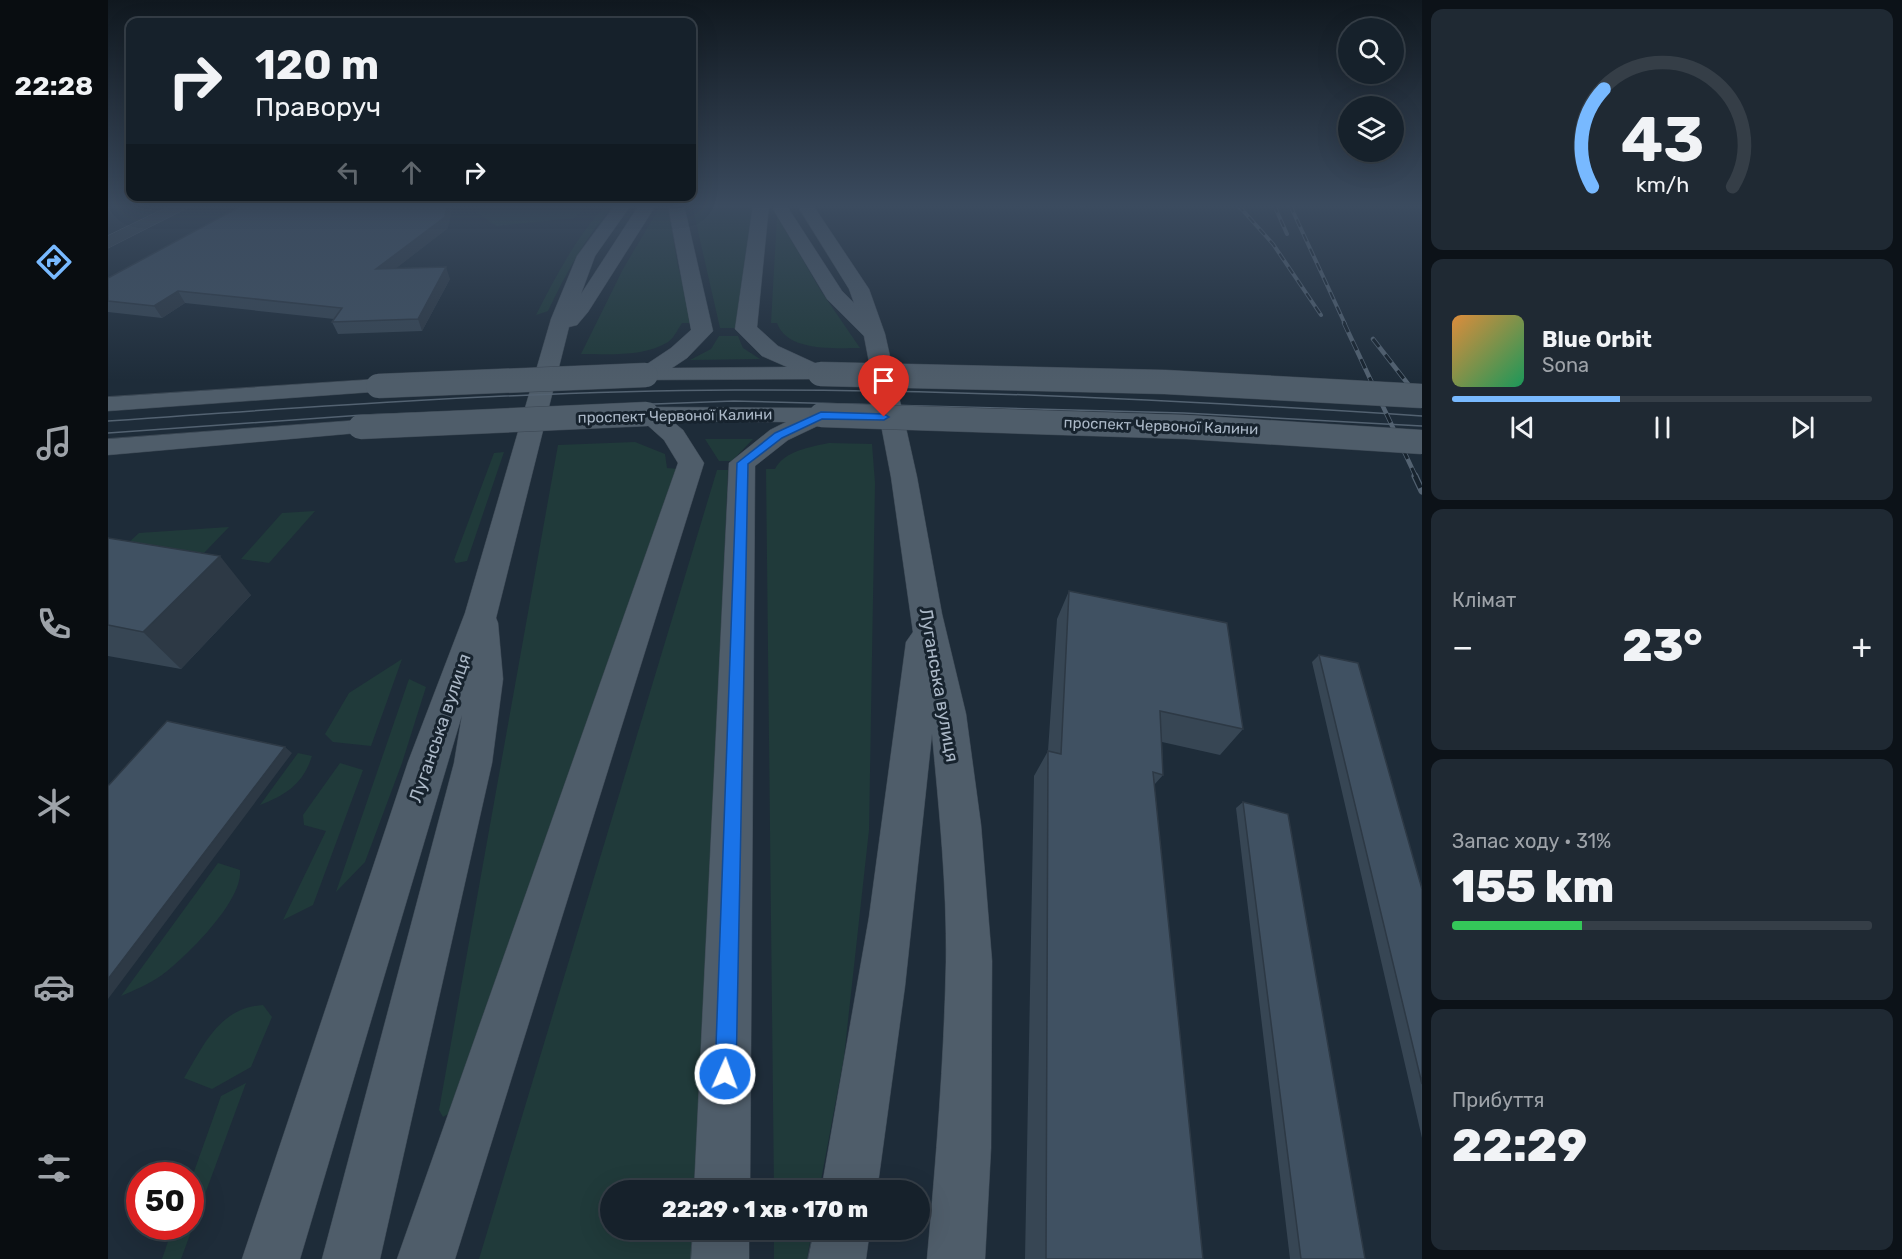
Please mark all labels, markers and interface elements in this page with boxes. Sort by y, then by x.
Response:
map controls [1338,18,1404,162]
button: search [1338,18,1404,84]
text: 120 m [255,40,379,90]
icon: right [156,42,234,120]
text: 22:28 [15,70,93,102]
text: Праворуч [255,91,381,123]
button: layers [1338,96,1404,162]
text: 43 [1620,103,1704,177]
icon: left [332,156,365,189]
icon: ahead [395,156,428,189]
icon: right [458,156,491,189]
text: km/h [1635,172,1689,197]
icon: directions [33,241,75,283]
text: Blue Orbit [1542,326,1652,353]
text: Sona [1542,353,1589,377]
pin [858,355,909,417]
icon: arrive [867,364,900,397]
street label: проспект Червоної Калини [578,405,772,427]
icon: previous [1506,411,1539,444]
icon: pause [1646,411,1679,444]
icon: next [1786,411,1819,444]
street label: проспект Червоної Калини [1063,414,1259,438]
icon: music [33,422,75,464]
text: Клімат [1452,588,1516,612]
icon: phone [33,603,75,645]
street label: Луганська вулиця [915,606,963,764]
text: 23° [1622,619,1703,672]
text: − [1452,627,1473,666]
text: + [1851,627,1872,666]
street label: Луганська вулиця [404,651,476,805]
icon: climate [33,785,75,827]
text: Запас ходу · 31% [1452,829,1611,853]
text: 155 km [1452,860,1614,913]
icon: car [33,966,75,1008]
position arrow [693,1042,757,1106]
text: Прибуття [1452,1088,1544,1112]
text: 22:29 [1452,1119,1587,1172]
icon: filters [33,1147,75,1189]
speed limit sign: 50 [126,1162,204,1240]
text: 22:29 · 1 хв · 170 m [662,1196,868,1223]

